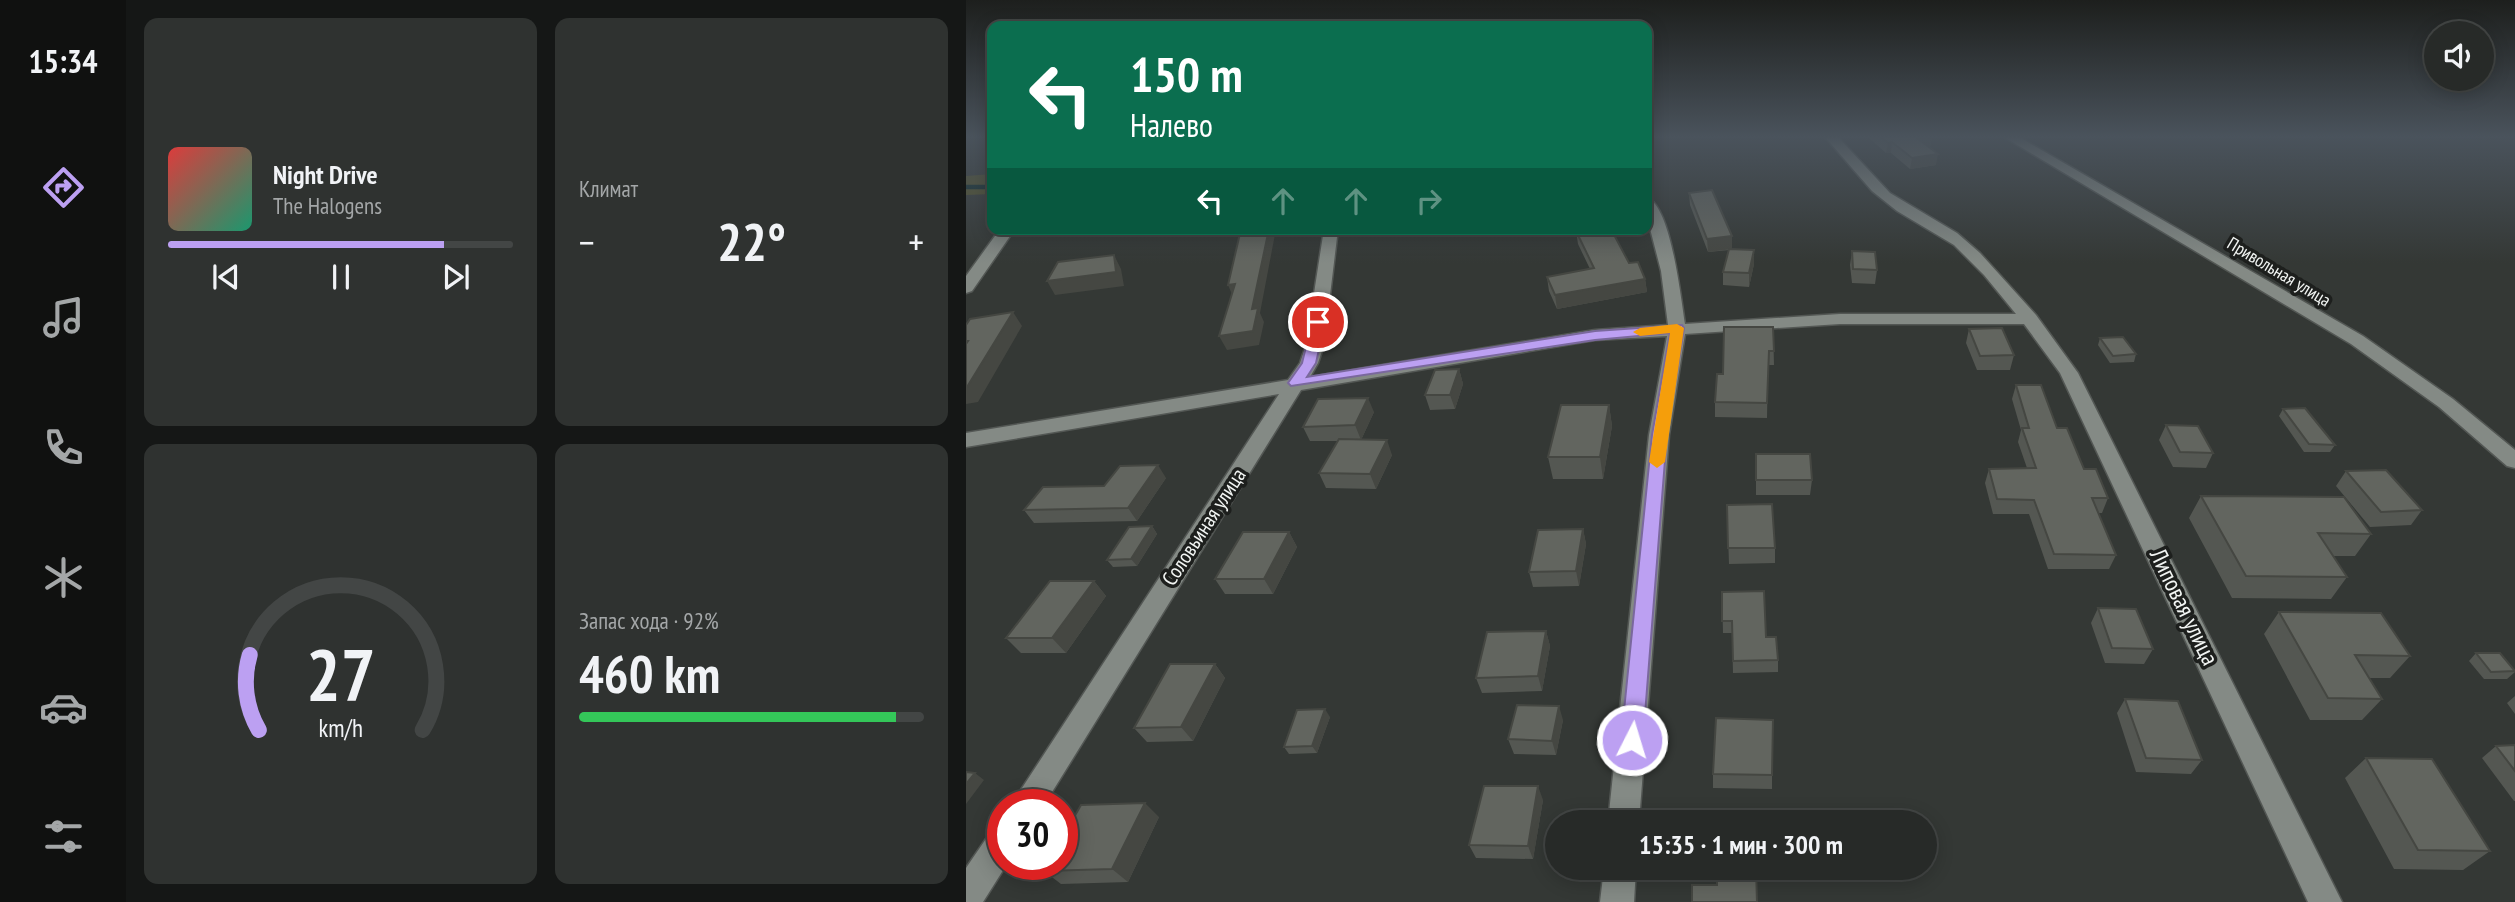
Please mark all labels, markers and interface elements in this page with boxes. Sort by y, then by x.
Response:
map controls [2424,21,2494,91]
button: sound [2424,21,2494,91]
text: 15:34 [28,40,98,82]
text: 150 m [1130,42,1243,106]
icon: left [1015,49,1106,140]
text: Налево [1130,104,1213,146]
text: Night Drive [273,158,378,191]
icon: directions [39,163,88,212]
text: Климат [579,174,638,203]
icon: left [1191,182,1229,220]
icon: ahead [1264,182,1302,220]
icon: ahead [1337,182,1375,220]
icon: right [1410,182,1448,220]
text: The Halogens [273,191,382,220]
text: 22° [717,208,786,275]
text: − [579,217,595,266]
text: + [908,217,924,266]
street label: Привольная улица [2223,232,2335,312]
icon: previous [207,258,245,296]
icon: pause [322,258,360,296]
icon: next [437,258,475,296]
pin [1288,292,1348,352]
icon: music [39,293,88,342]
icon: arrive [1299,303,1337,341]
icon: phone [39,423,88,472]
street label: Соловьиная улица [1156,463,1251,590]
street label: Липовая улица [2142,542,2226,670]
icon: climate [39,553,88,602]
text: Запас хода · 92% [579,606,719,635]
text: 27 [306,626,375,720]
text: 460 km [579,640,720,707]
icon: car [39,683,88,732]
position arrow [1595,703,1669,777]
text: km/h [318,712,363,744]
speed limit sign: 30 [987,789,1078,880]
icon: filters [39,812,88,861]
text: 15:35 · 1 мин · 300 m [1639,828,1843,861]

